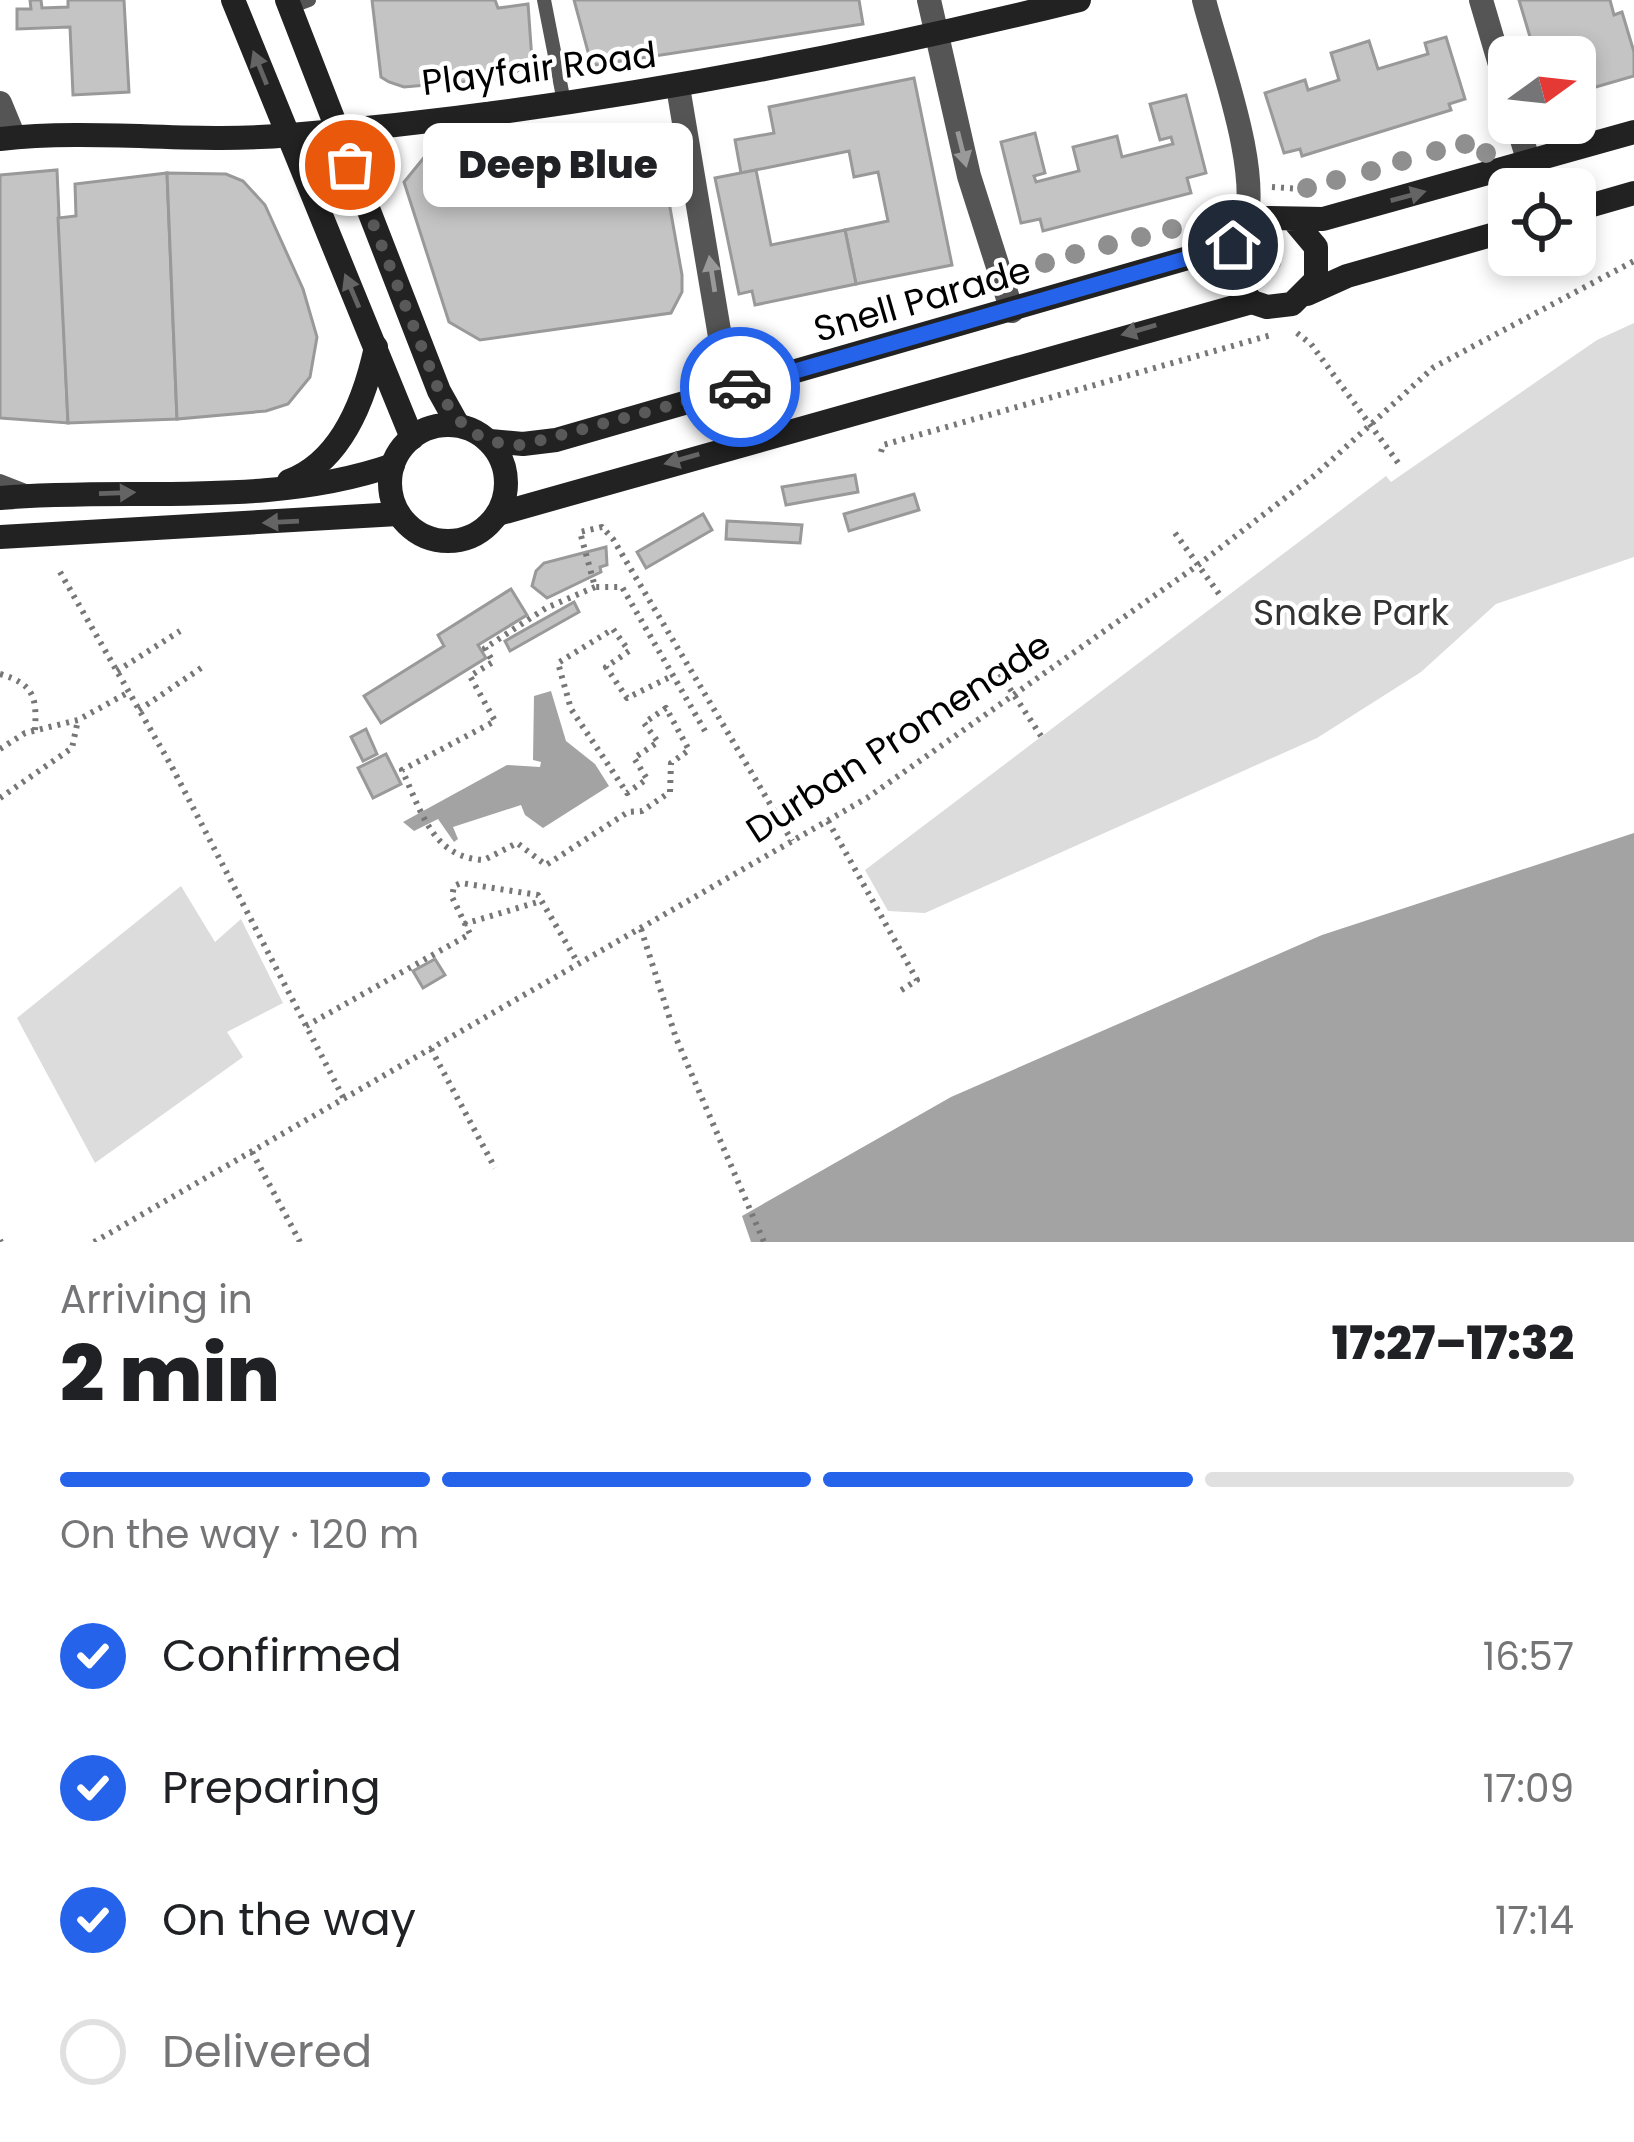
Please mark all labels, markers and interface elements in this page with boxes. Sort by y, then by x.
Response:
street label: Playfair Road [419,29,659,108]
north arrow [1488,36,1596,144]
map controls [1488,36,1596,276]
one-way arrow [249,50,268,86]
pin [299,114,401,216]
callout: Deep Blue [422,123,692,207]
one-way arrow [953,131,972,168]
icon: bag [317,132,383,198]
text: Deep Blue [458,137,658,192]
button: locate [1488,168,1596,276]
one-way arrow [1390,186,1427,205]
pin [1182,194,1284,296]
icon: home [1200,212,1266,278]
street label: Snell Parade [808,244,1037,355]
one-way arrow [702,255,721,293]
one-way arrow [342,272,361,308]
one-way arrow [1120,322,1157,341]
courier [680,327,800,447]
icon: car [707,354,773,420]
one-way arrow [664,450,701,469]
one-way arrow [99,483,137,502]
one-way arrow [261,513,299,532]
park label: Snake Park [1253,587,1450,638]
street label: Durban Promenade [736,620,1061,855]
text: Arriving in [60,1272,253,1327]
text: 17:27–17:32 [1332,1312,1574,1375]
text: 2 min [60,1319,280,1428]
text: On the way · 120 m [60,1507,419,1562]
icon: check [60,1623,126,1689]
text: Confirmed [162,1624,402,1687]
text: 16:57 [1483,1629,1574,1684]
icon: check [60,1755,126,1821]
text: Preparing [162,1756,381,1819]
text: 17:09 [1483,1761,1574,1816]
icon: check [60,1887,126,1953]
text: On the way [162,1888,416,1951]
text: 17:14 [1495,1893,1574,1948]
text: Delivered [162,2020,372,2083]

